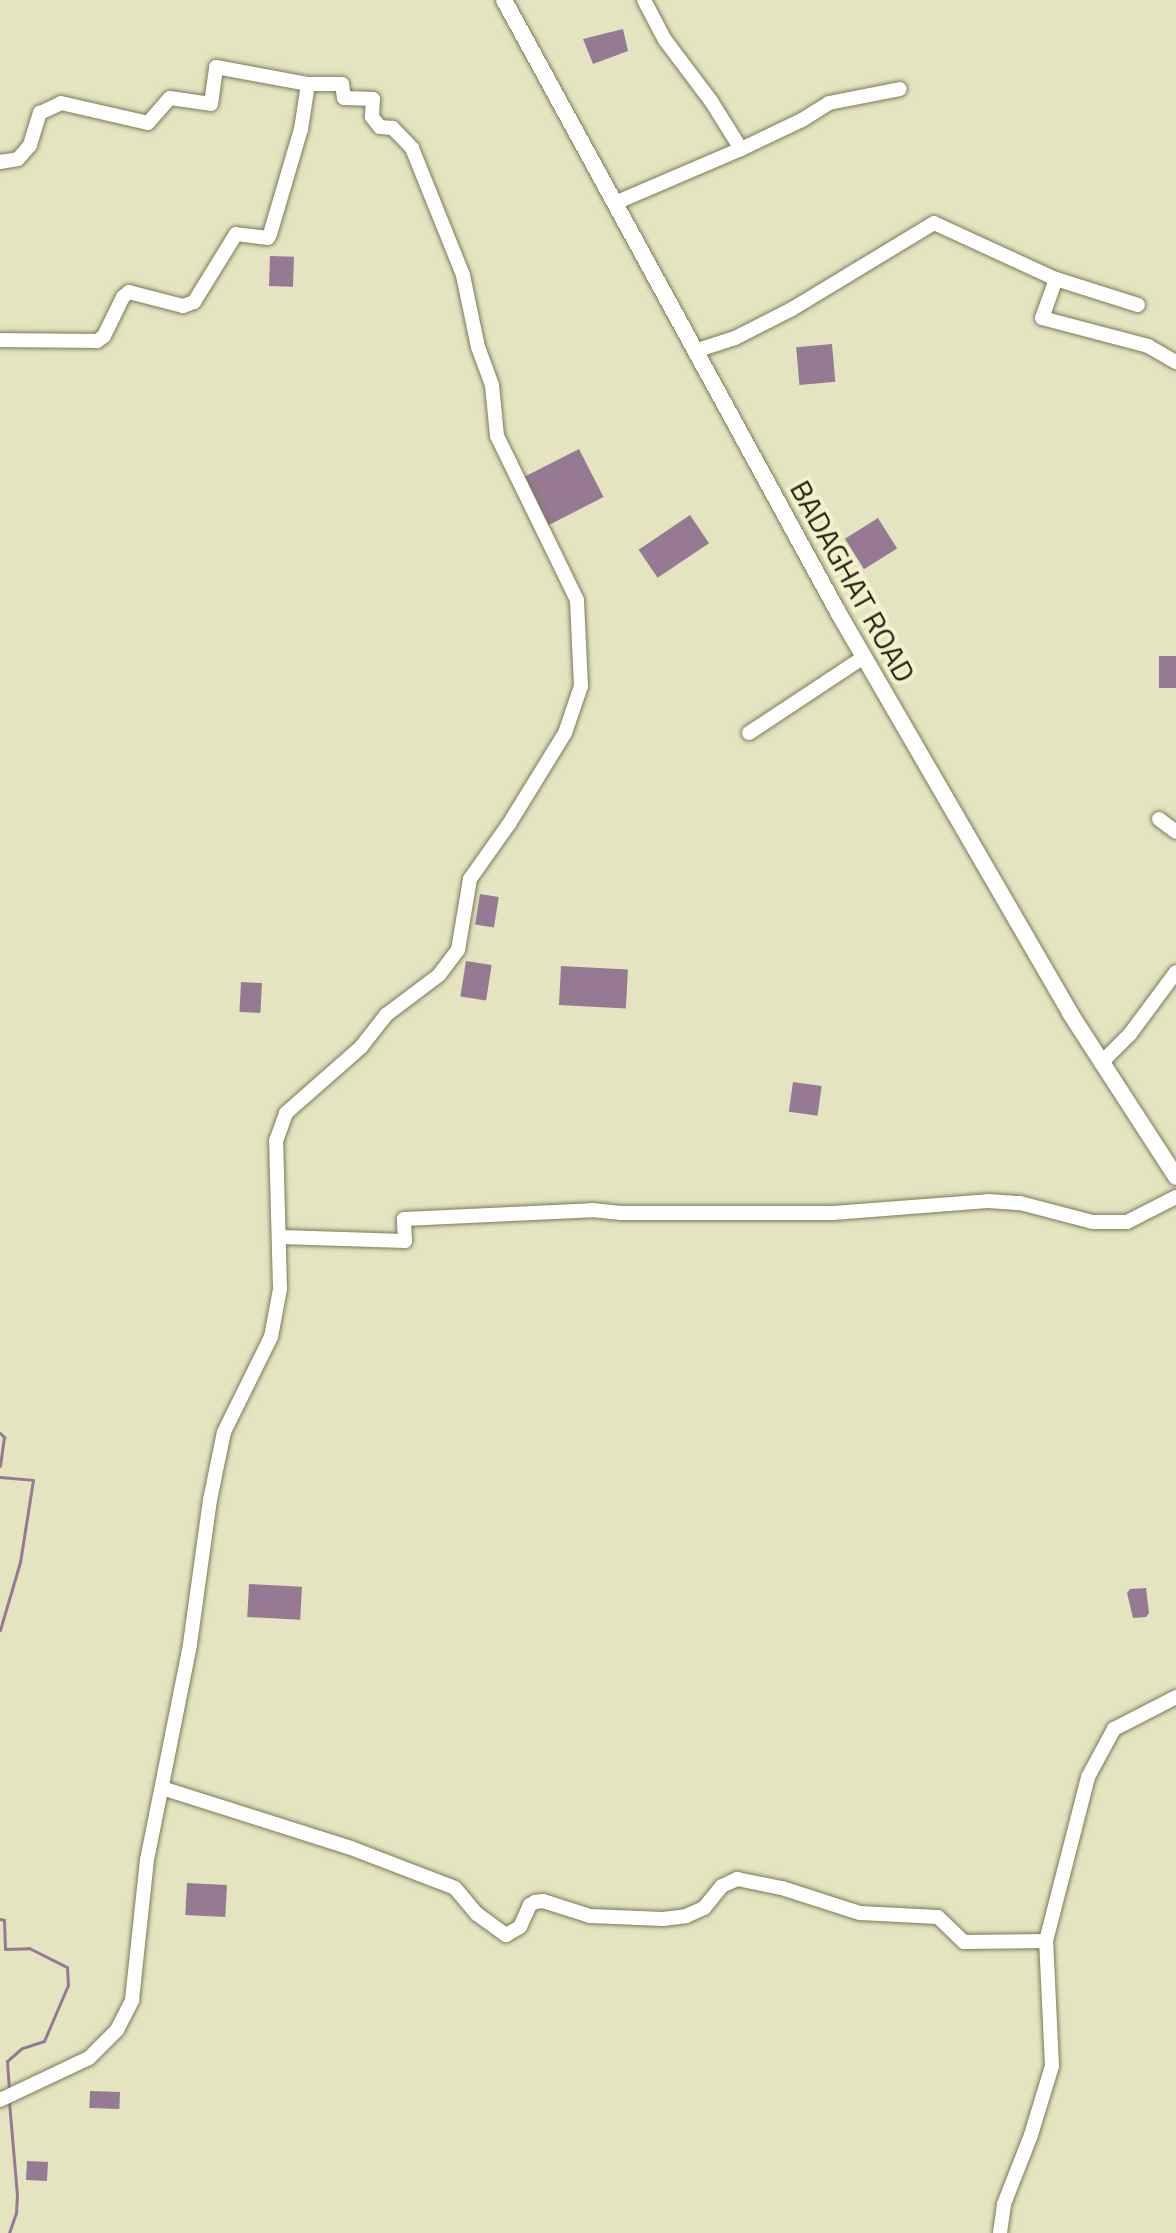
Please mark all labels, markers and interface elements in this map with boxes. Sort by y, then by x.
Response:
street label: BADAGHAT ROAD [783,474,923,688]

